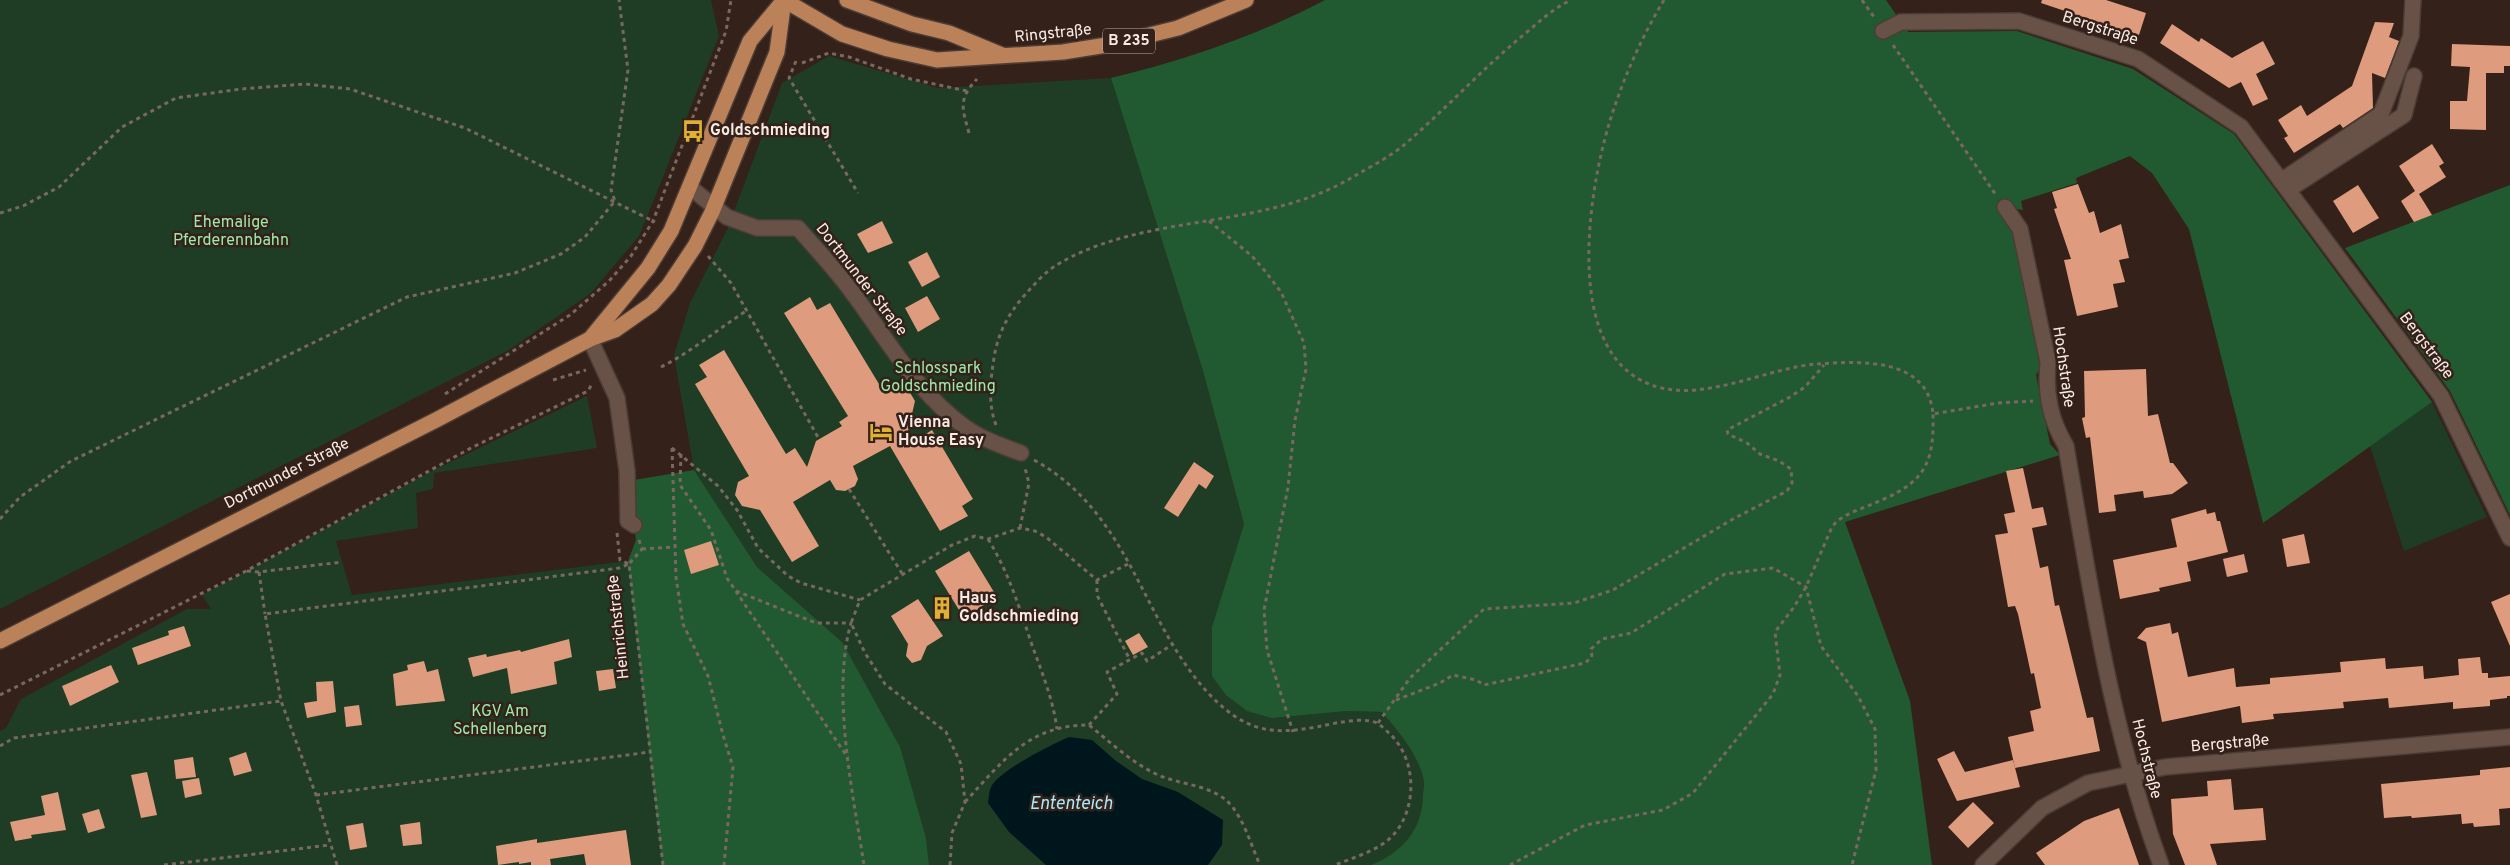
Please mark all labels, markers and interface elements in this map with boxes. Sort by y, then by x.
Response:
street label: Bergstraße [2059,7,2141,51]
street label: Ringstraße [1013,20,1093,48]
road number: B 235 [1103,28,1155,54]
bus stop icon: Goldschmieding [680,118,706,144]
place label: Goldschmieding [710,121,830,141]
park label: Ehemalige Pferderennbahn [173,213,289,251]
street label: Dortmunder Straße [811,220,911,340]
street label: Bergstraße [2394,309,2458,383]
street label: Hochstraße [2047,325,2079,409]
park label: Schlosspark Goldschmieding [880,359,996,397]
place label: Vienna House Easy [898,413,984,451]
hotel icon: Vienna House Easy [868,419,894,445]
street label: Dortmunder Straße [221,434,353,514]
street label: Heinrichstraße [604,574,634,680]
place label: Haus Goldschmieding [959,589,1079,627]
building icon: Haus Goldschmieding [929,595,955,621]
park label: KGV Am Schellenberg [453,702,547,740]
street label: Hochstraße [2126,717,2166,801]
street label: Bergstraße [2190,731,2270,757]
water label: Ententeich [1030,793,1113,816]

